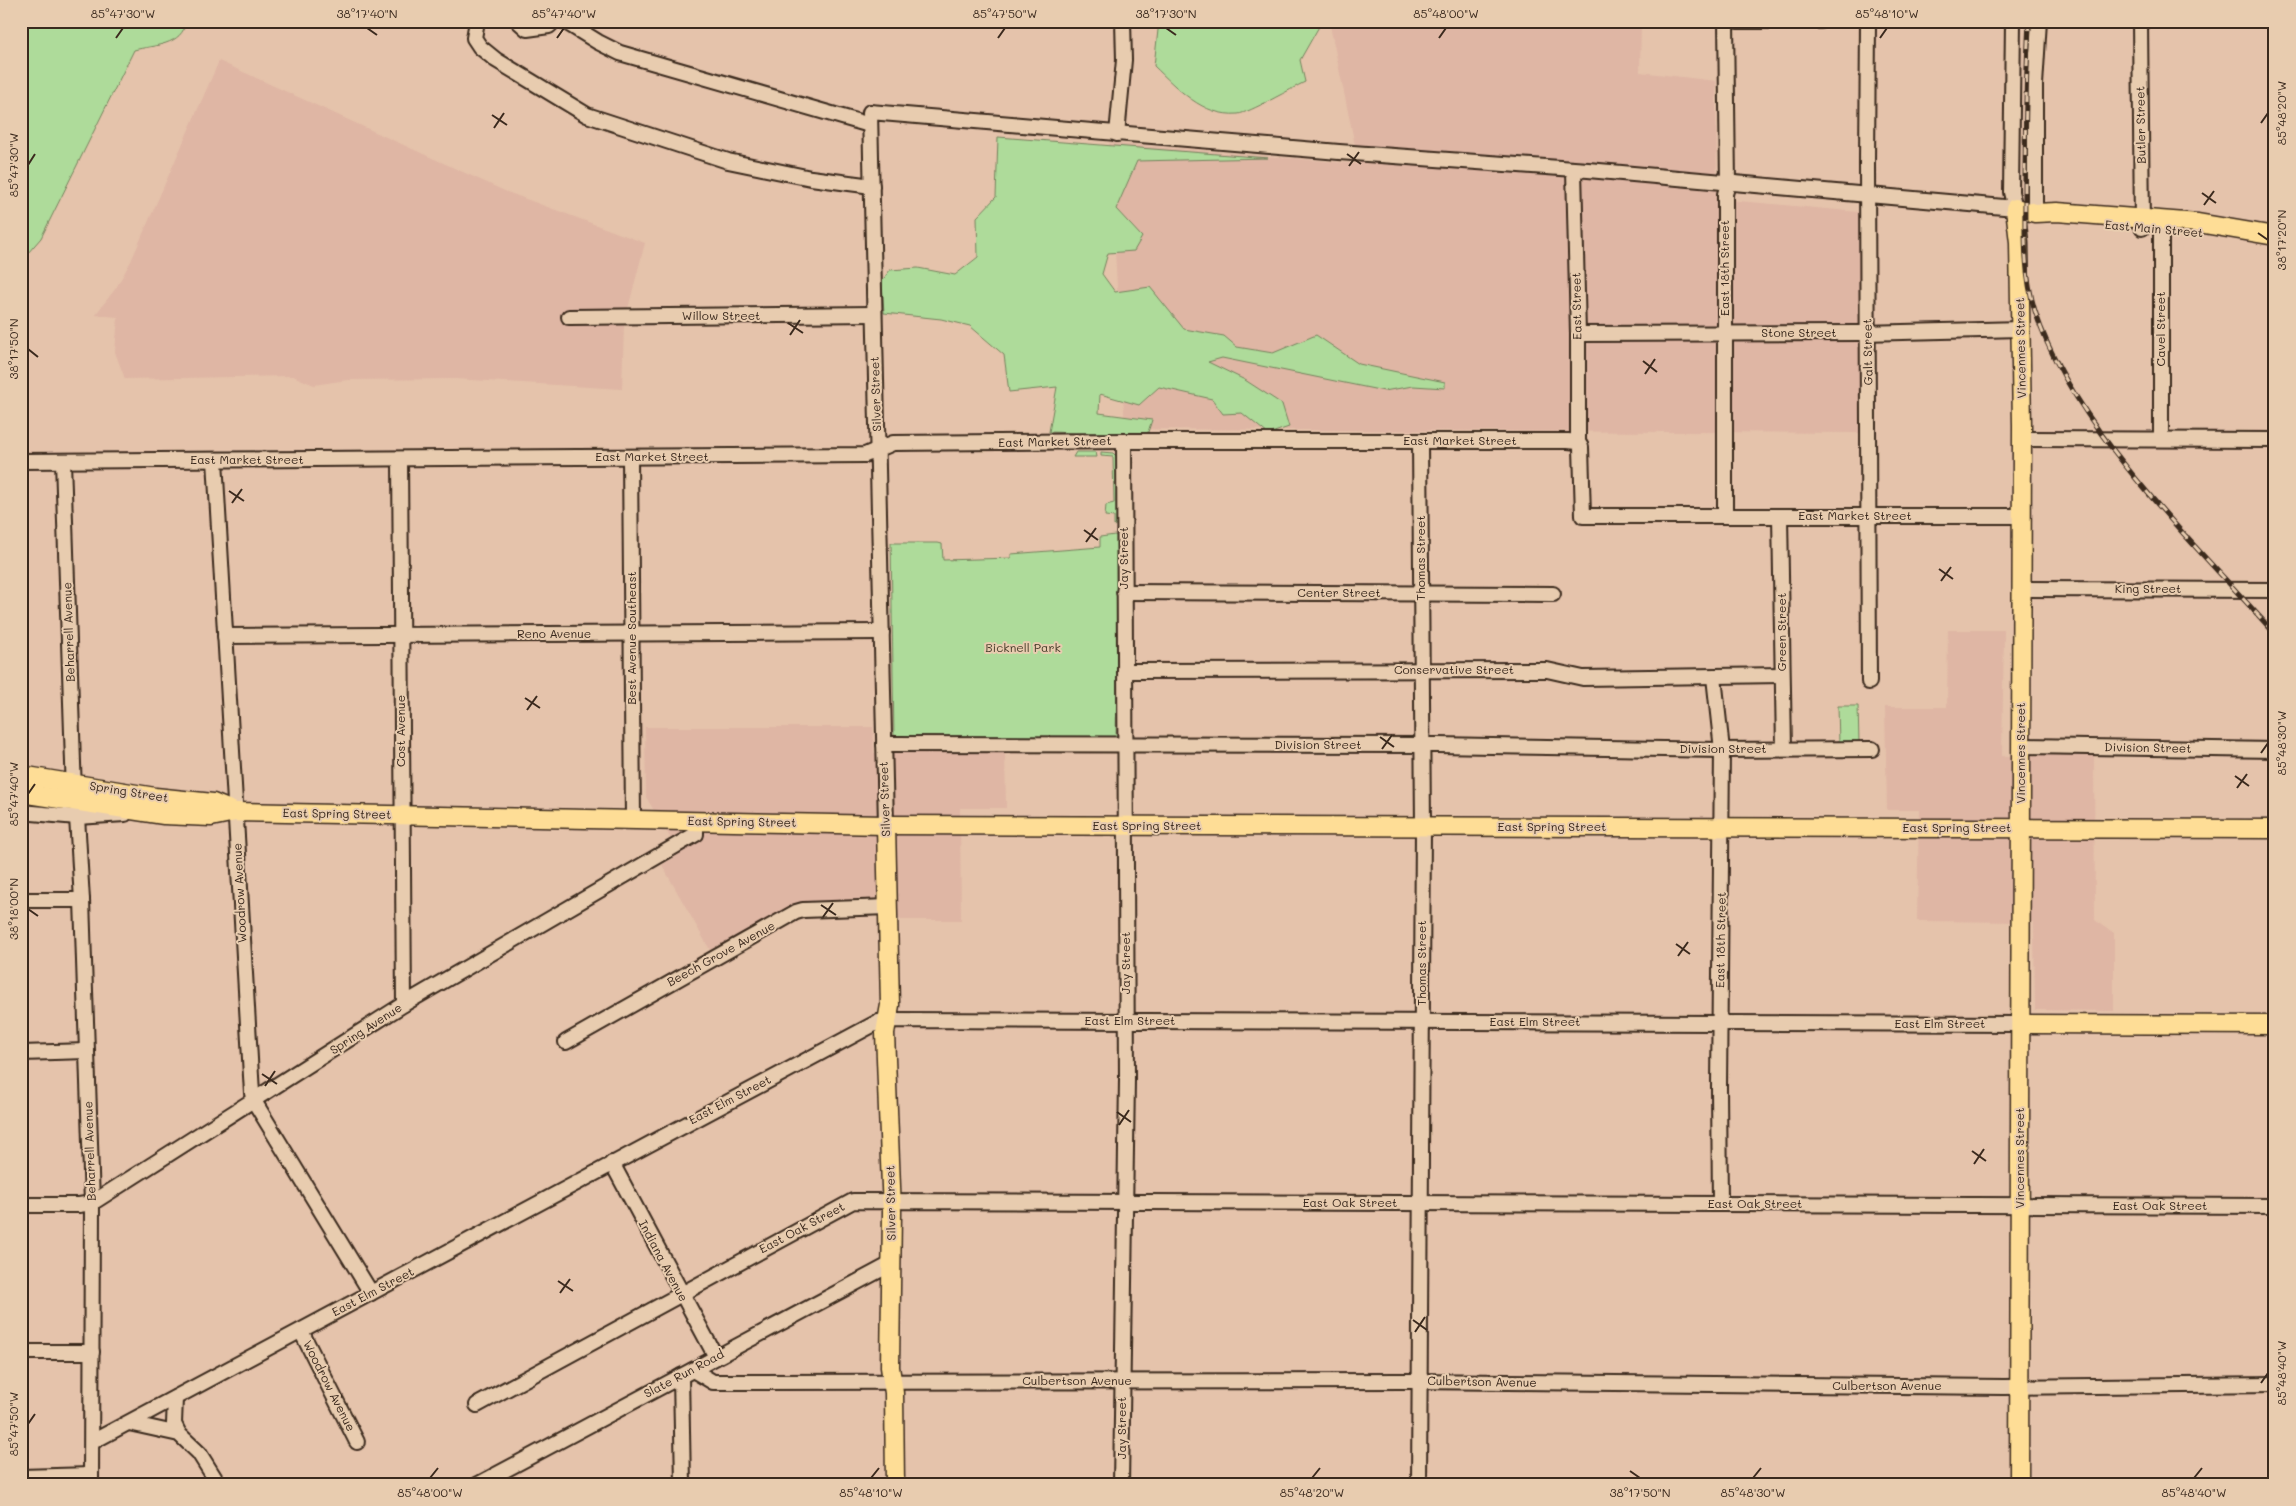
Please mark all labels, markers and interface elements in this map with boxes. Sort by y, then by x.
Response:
text: 85°47'30"W [91,5,155,21]
text: 38°17'40"N [336,5,398,21]
text: 85°47'40"W [532,5,596,21]
text: 85°47'50"W [973,5,1037,21]
text: 38°17'30"N [1135,5,1197,21]
text: 85°48'00"W [1413,5,1479,21]
text: 85°48'10"W [1855,5,1919,21]
text: 85°48'20"W [2273,81,2289,145]
street label: Butler Street [2131,86,2149,164]
text: 85°47'30"W [5,133,21,197]
text: 38°17'20"N [2273,210,2289,270]
street label: East Main Street [2104,216,2204,240]
street label: East 18th Street [1716,220,1732,316]
street label: East Street [1567,272,1585,340]
street label: Cavel Street [2152,292,2168,366]
street label: Vincennes Street [2011,297,2029,399]
street label: Willow Street [682,307,760,323]
text: 38°17'50"N [5,318,21,380]
street label: Galt Street [1858,319,1876,386]
street label: Stone Street [1761,324,1837,340]
street label: Silver Street [866,356,884,432]
street label: East Market Street [998,432,1112,450]
street label: East Market Street [1403,432,1517,448]
street label: East Market Street [595,448,709,464]
street label: East Market Street [190,451,304,467]
street label: East Market Street [1798,507,1912,523]
street label: Thomas Street [1412,515,1428,601]
street label: Jay Street [1115,527,1131,589]
street label: Best Avenue Southeast [623,571,639,705]
street label: King Street [2115,580,2181,596]
street label: Beharrell Avenue [58,582,78,682]
street label: Center Street [1297,584,1381,600]
street label: Green Street [1773,593,1789,671]
street label: Reno Avenue [517,625,591,641]
park label: Bicknell Park [985,639,1061,655]
street label: Conservative Street [1394,661,1514,677]
street label: Cost Avenue [392,695,408,767]
street label: Vincennes Street [2012,702,2028,804]
text: 85°48'30"W [2273,710,2289,776]
street label: Division Street [1274,736,1362,752]
street label: Division Street [2104,738,2192,756]
street label: Division Street [1679,740,1767,756]
street label: Silver Street [875,761,893,837]
text: 85°47'40"W [5,762,21,826]
street label: Spring Street [89,777,170,805]
street label: East Spring Street [282,804,392,822]
street label: East Spring Street [687,812,797,830]
street label: East Spring Street [1093,817,1201,833]
street label: East Spring Street [1498,818,1606,834]
street label: East Spring Street [1903,819,2011,835]
street label: Woodrow Avenue [228,843,250,944]
text: 38°18'00"N [5,878,21,940]
street label: East 18th Street [1711,892,1729,988]
street label: Beech Grove Avenue [664,917,777,989]
street label: Thomas Street [1413,920,1429,1006]
street label: Jay Street [1117,932,1133,994]
street label: Spring Avenue [326,999,405,1057]
street label: East Elm Street [1085,1012,1175,1028]
street label: East Elm Street [1490,1013,1580,1029]
street label: East Elm Street [1895,1015,1985,1031]
street label: East Elm Street [686,1071,773,1127]
street label: Beharrell Avenue [79,1101,99,1201]
street label: Vincennes Street [2011,1107,2027,1209]
street label: Silver Street [881,1165,899,1241]
street label: East Oak Street [1303,1194,1397,1210]
street label: East Oak Street [1708,1195,1802,1211]
street label: East Oak Street [2113,1197,2207,1213]
street label: East Oak Street [756,1198,847,1256]
street label: Indiana Avenue [636,1217,692,1304]
street label: East Elm Street [329,1263,416,1319]
street label: Woodrow Avenue [300,1337,360,1434]
text: 85°48'40"W [2273,1340,2289,1406]
street label: Slate Run Road [641,1345,727,1401]
street label: Culbertson Avenue [1022,1372,1132,1388]
street label: Culbertson Avenue [1427,1372,1537,1390]
street label: Culbertson Avenue [1832,1377,1942,1393]
text: 85°47'50"W [5,1392,21,1456]
street label: Jay Street [1113,1397,1129,1459]
text: 85°48'00"W [397,1484,463,1500]
text: 85°48'10"W [839,1484,903,1500]
text: 85°48'20"W [1280,1484,1344,1500]
text: 38°17'50"N [1609,1484,1671,1500]
text: 85°48'30"W [1720,1484,1786,1500]
text: 85°48'40"W [2161,1484,2227,1500]

